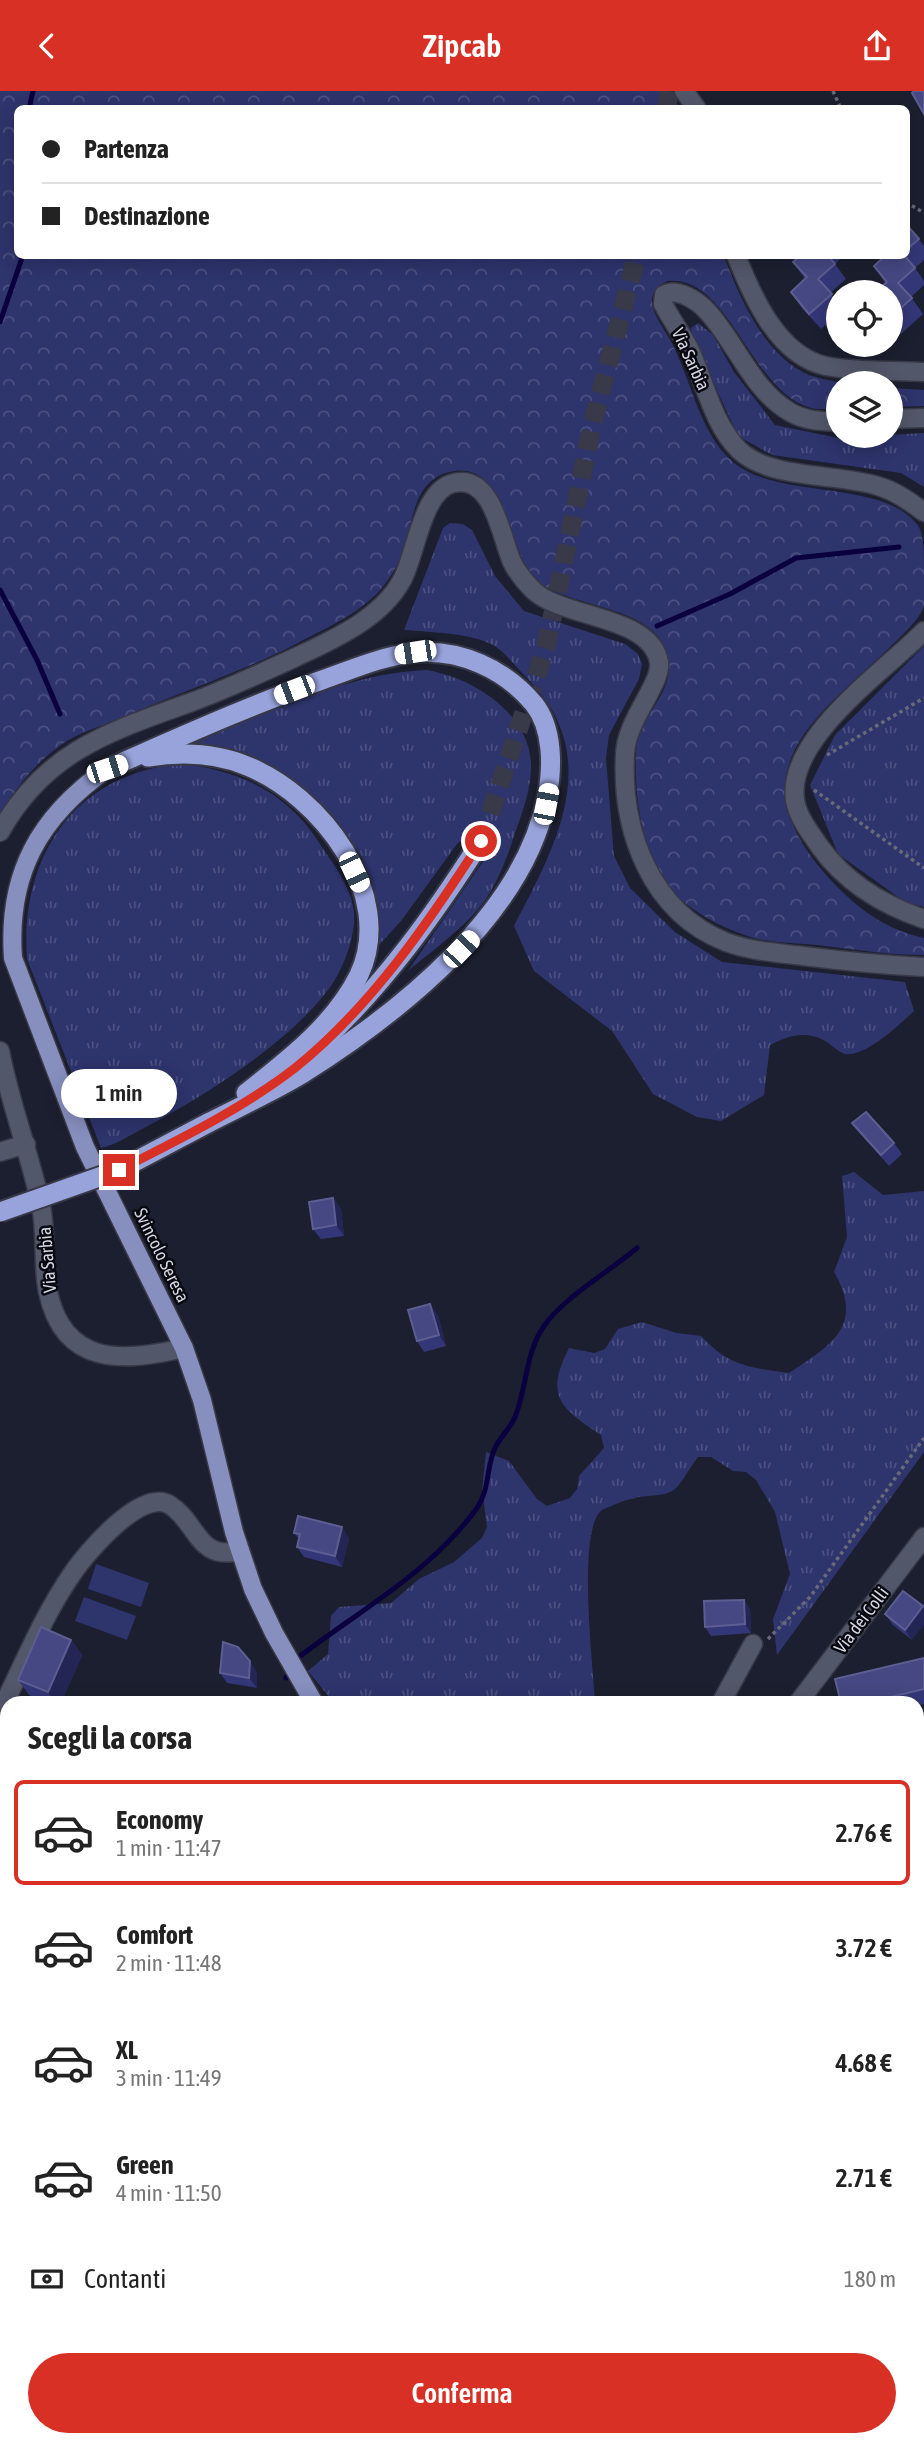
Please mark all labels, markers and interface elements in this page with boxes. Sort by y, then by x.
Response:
icon: back [28,27,66,65]
text: Zipcab [423,27,501,64]
icon: share [858,27,896,65]
text: Partenza [84,134,169,164]
text: Destinazione [84,201,210,231]
map controls [826,280,903,448]
button: locate [826,280,903,357]
street label: Via Sarbia [668,325,714,393]
button: layers [826,371,903,448]
car [393,638,438,666]
car [271,673,318,707]
car [84,753,131,785]
car [532,781,561,827]
route start [465,825,497,857]
car [336,849,373,895]
car [439,927,484,971]
callout: 1 min [61,1069,177,1117]
text: 1 min [96,1080,142,1106]
route end [103,1154,135,1186]
street label: Svincolo Seresa [130,1204,194,1306]
street label: Via Sarbia [34,1226,60,1294]
street label: Via dei Colli [829,1583,893,1657]
text: Scegli la corsa [28,1719,192,1756]
icon: car [32,1801,95,1864]
text: Economy [116,1805,203,1835]
text: 2.76 € [835,1818,892,1848]
text: 1 min · 11:47 [116,1835,222,1861]
icon: car [32,1916,95,1979]
text: Comfort [116,1920,193,1950]
text: 3.72 € [835,1933,892,1963]
text: 2 min · 11:48 [116,1950,222,1976]
icon: car [32,2031,95,2094]
text: XL [116,2035,138,2065]
text: 4.68 € [835,2048,892,2078]
text: 3 min · 11:49 [116,2065,222,2091]
icon: car [32,2146,95,2209]
text: Green [116,2150,174,2180]
text: 2.71 € [835,2163,892,2193]
text: 4 min · 11:50 [116,2180,222,2206]
icon: cash [28,2260,66,2298]
text: Contanti [84,2264,166,2294]
text: 180 m [844,2266,896,2292]
button: Conferma [28,2353,896,2433]

